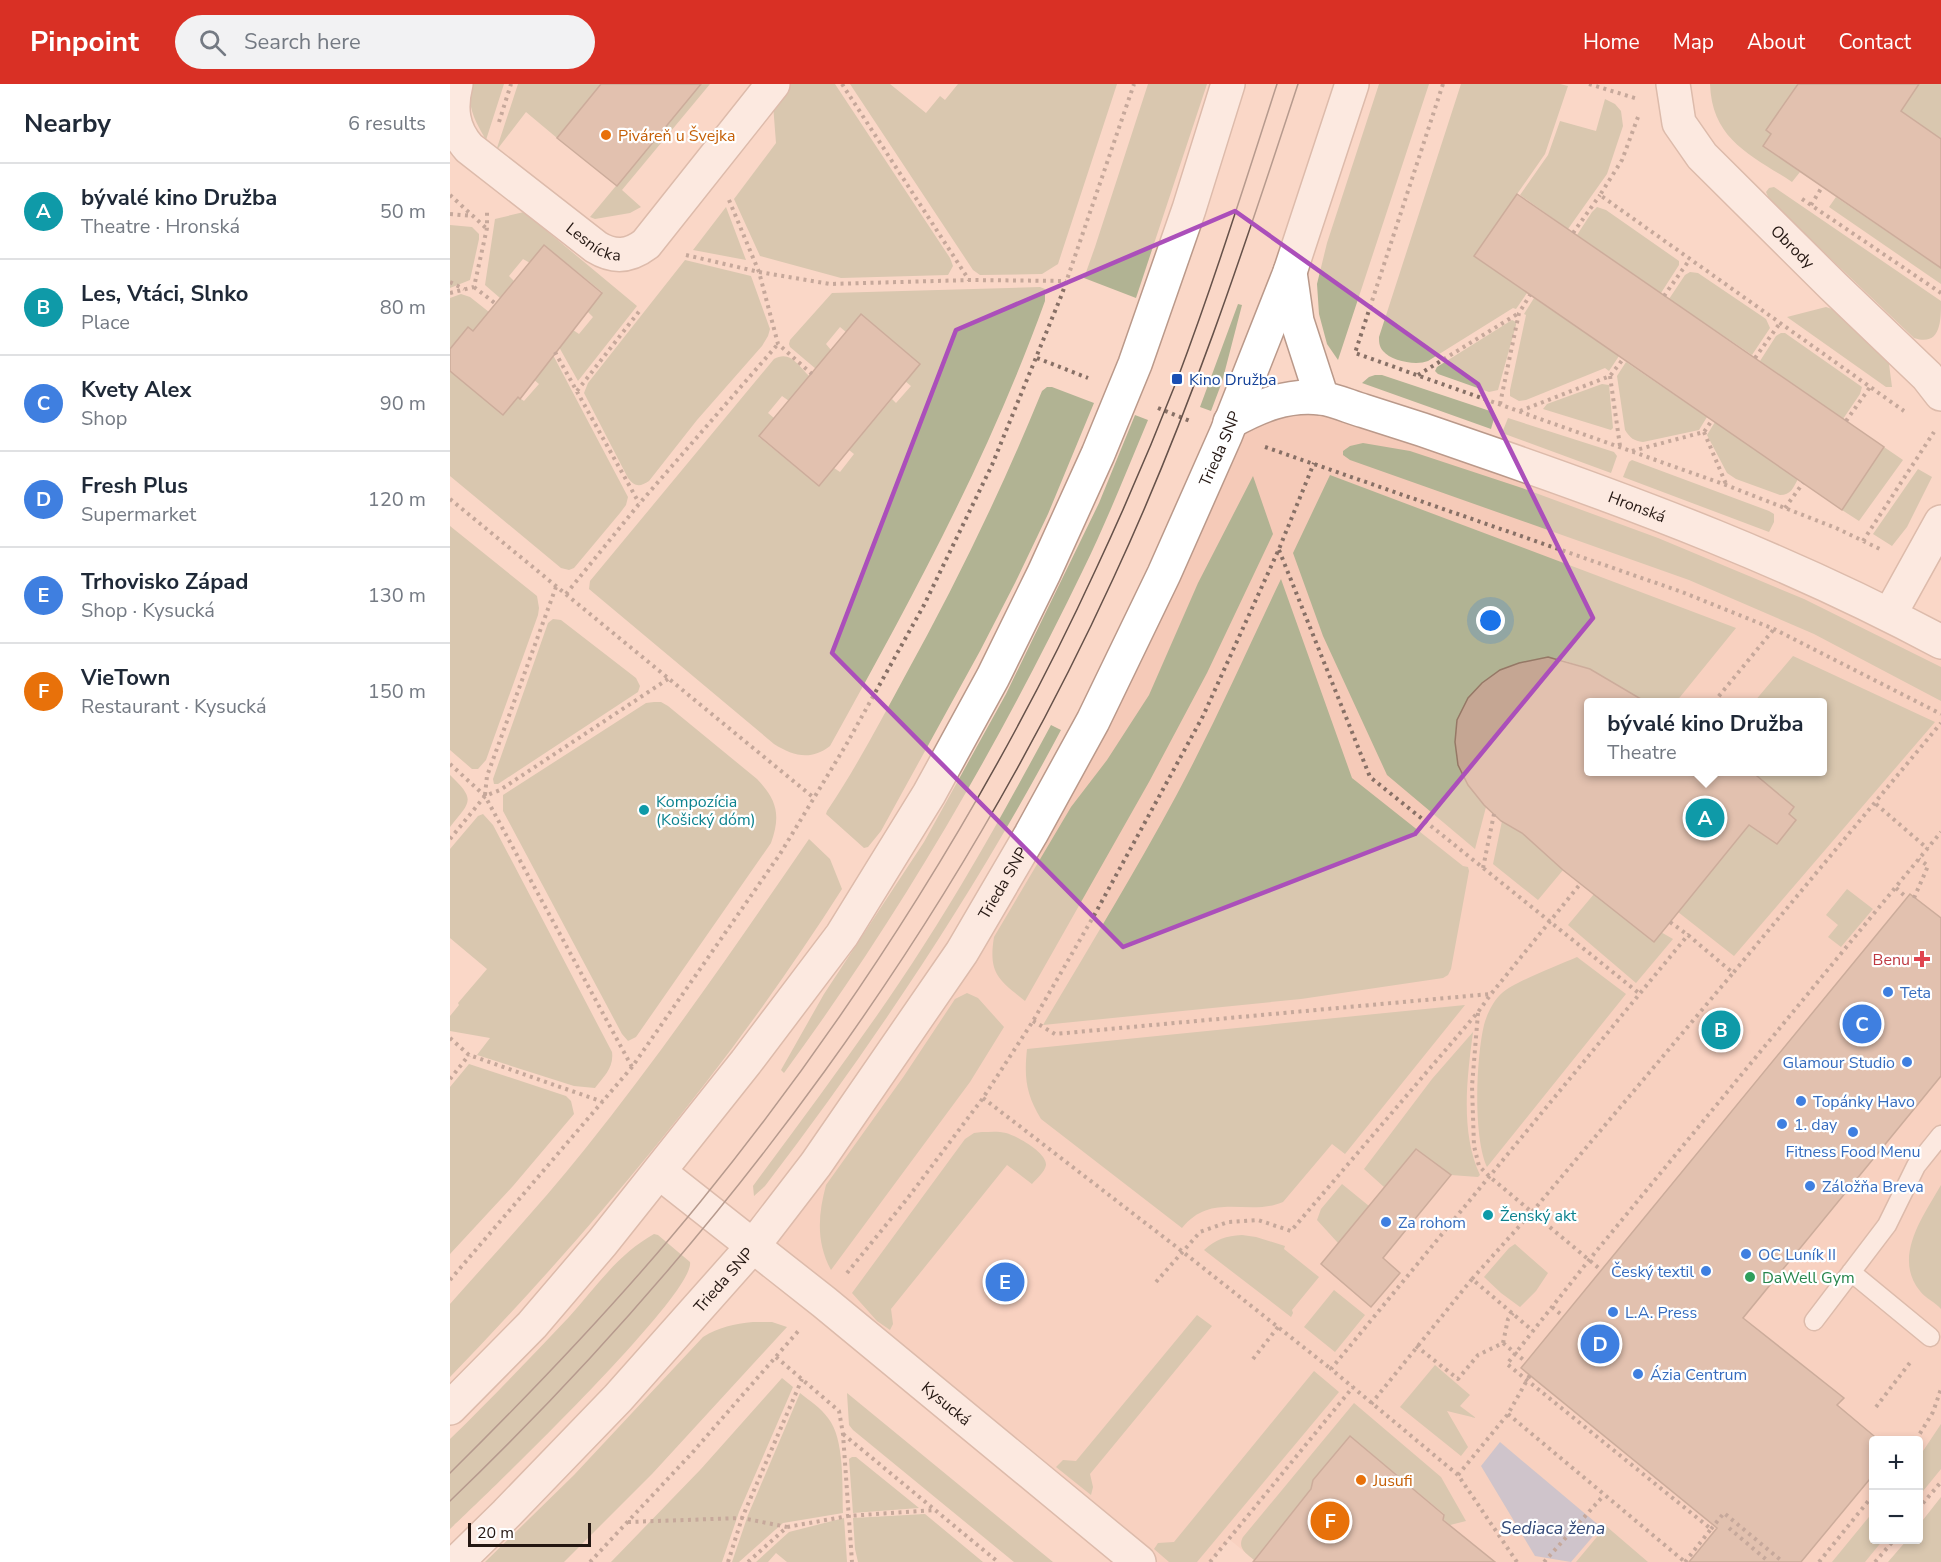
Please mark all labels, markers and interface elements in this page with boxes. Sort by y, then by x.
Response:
search box [175,15,595,69]
text: Pinpoint [30,23,139,61]
icon: search [196,26,229,59]
text: Search here [244,27,361,57]
text: Home [1583,28,1640,56]
text: Map [1673,28,1714,56]
text: About [1747,28,1805,56]
text: Contact [1838,28,1911,56]
text: Nearby [24,106,111,141]
text: 6 results [348,110,426,137]
place label: Piváreň u Švejka [618,125,735,147]
marker: Piváreň u Švejka [599,128,613,142]
text: bývalé kino Družba [81,183,277,213]
text: A [36,198,51,225]
text: 50 m [380,198,426,225]
text: Theatre · Hronská [81,213,240,240]
street label: Lesnícka [561,218,622,267]
street label: Obrody [1766,220,1820,274]
text: Les, Vtáci, Slnko [81,279,248,309]
text: B [37,294,50,321]
text: 80 m [380,294,426,321]
text: Place [81,309,130,336]
place label: Kino Družba [1189,369,1277,391]
marker: Kino Družba [1170,372,1184,386]
text: Kvety Alex [81,375,191,405]
text: C [37,390,50,417]
text: 90 m [380,390,426,417]
text: Shop [81,405,127,432]
street label: Trieda SNP [1194,408,1246,490]
text: Fresh Plus [81,471,188,501]
text: D [36,486,51,513]
text: 120 m [368,486,426,513]
street label: Hronská [1605,486,1669,528]
text: Supermarket [81,501,196,528]
text: Trhovisko Západ [81,567,249,597]
text: E [38,582,49,609]
text: 130 m [368,582,426,609]
text: Shop · Kysucká [81,597,215,624]
your location [1476,606,1505,635]
text: VieTown [81,663,170,693]
text: F [38,678,49,705]
text: 150 m [368,678,426,705]
text: Restaurant · Kysucká [81,693,267,720]
popup [1584,698,1827,776]
text: bývalé kino Družba [1607,709,1804,739]
text: Theatre [1607,739,1677,766]
place label: Kompozícia (Košický dóm) [656,791,756,831]
pin: A [1686,796,1724,840]
marker: Kompozícia (Košický dóm) [637,803,651,817]
street label: Trieda SNP [974,843,1033,924]
place label: Benu [1873,949,1910,971]
marker: Benu [1915,952,1929,966]
place label: Teta [1900,982,1931,1004]
marker: Teta [1881,985,1895,999]
pin: C [1842,1002,1882,1046]
pin: B [1702,1008,1740,1052]
place label: Glamour Studio [1782,1052,1895,1074]
marker: Glamour Studio [1900,1055,1914,1069]
place label: Topánky Havo [1813,1091,1915,1113]
marker: Topánky Havo [1794,1094,1808,1108]
place label: 1. day [1794,1114,1838,1136]
marker: 1. day [1775,1117,1789,1131]
marker: Fitness Food Menu [1846,1125,1860,1139]
place label: Fitness Food Menu [1785,1141,1921,1163]
place label: Záložňa Breva [1822,1176,1924,1198]
marker: Záložňa Breva [1803,1179,1817,1193]
place label: Ženský akt [1500,1205,1577,1227]
marker: Ženský akt [1481,1208,1495,1222]
place label: Za rohom [1398,1212,1466,1234]
marker: Za rohom [1379,1215,1393,1229]
street label: Trieda SNP [689,1243,759,1318]
place label: OC Luník II [1758,1244,1836,1266]
marker: OC Luník II [1739,1247,1753,1261]
pin: E [986,1260,1024,1304]
place label: Český textil [1611,1261,1694,1283]
marker: Český textil [1699,1264,1713,1278]
place label: DaWell Gym [1762,1267,1855,1289]
marker: DaWell Gym [1743,1270,1757,1284]
place label: L.A. Press [1625,1302,1697,1324]
marker: L.A. Press [1606,1305,1620,1319]
pin: D [1580,1322,1620,1366]
place label: Ázia Centrum [1650,1364,1747,1386]
marker: Ázia Centrum [1631,1367,1645,1381]
street label: Kysucká [917,1377,975,1431]
map controls [1869,1436,1923,1544]
button: + [1869,1436,1923,1490]
place label: Jusufi [1372,1470,1413,1492]
marker: Jusufi [1354,1473,1368,1487]
button: − [1869,1490,1923,1544]
pin: F [1310,1498,1350,1544]
water label: Sediaca žena [1501,1516,1605,1540]
scale bar [468,1520,591,1548]
text: 20 m [477,1522,514,1544]

